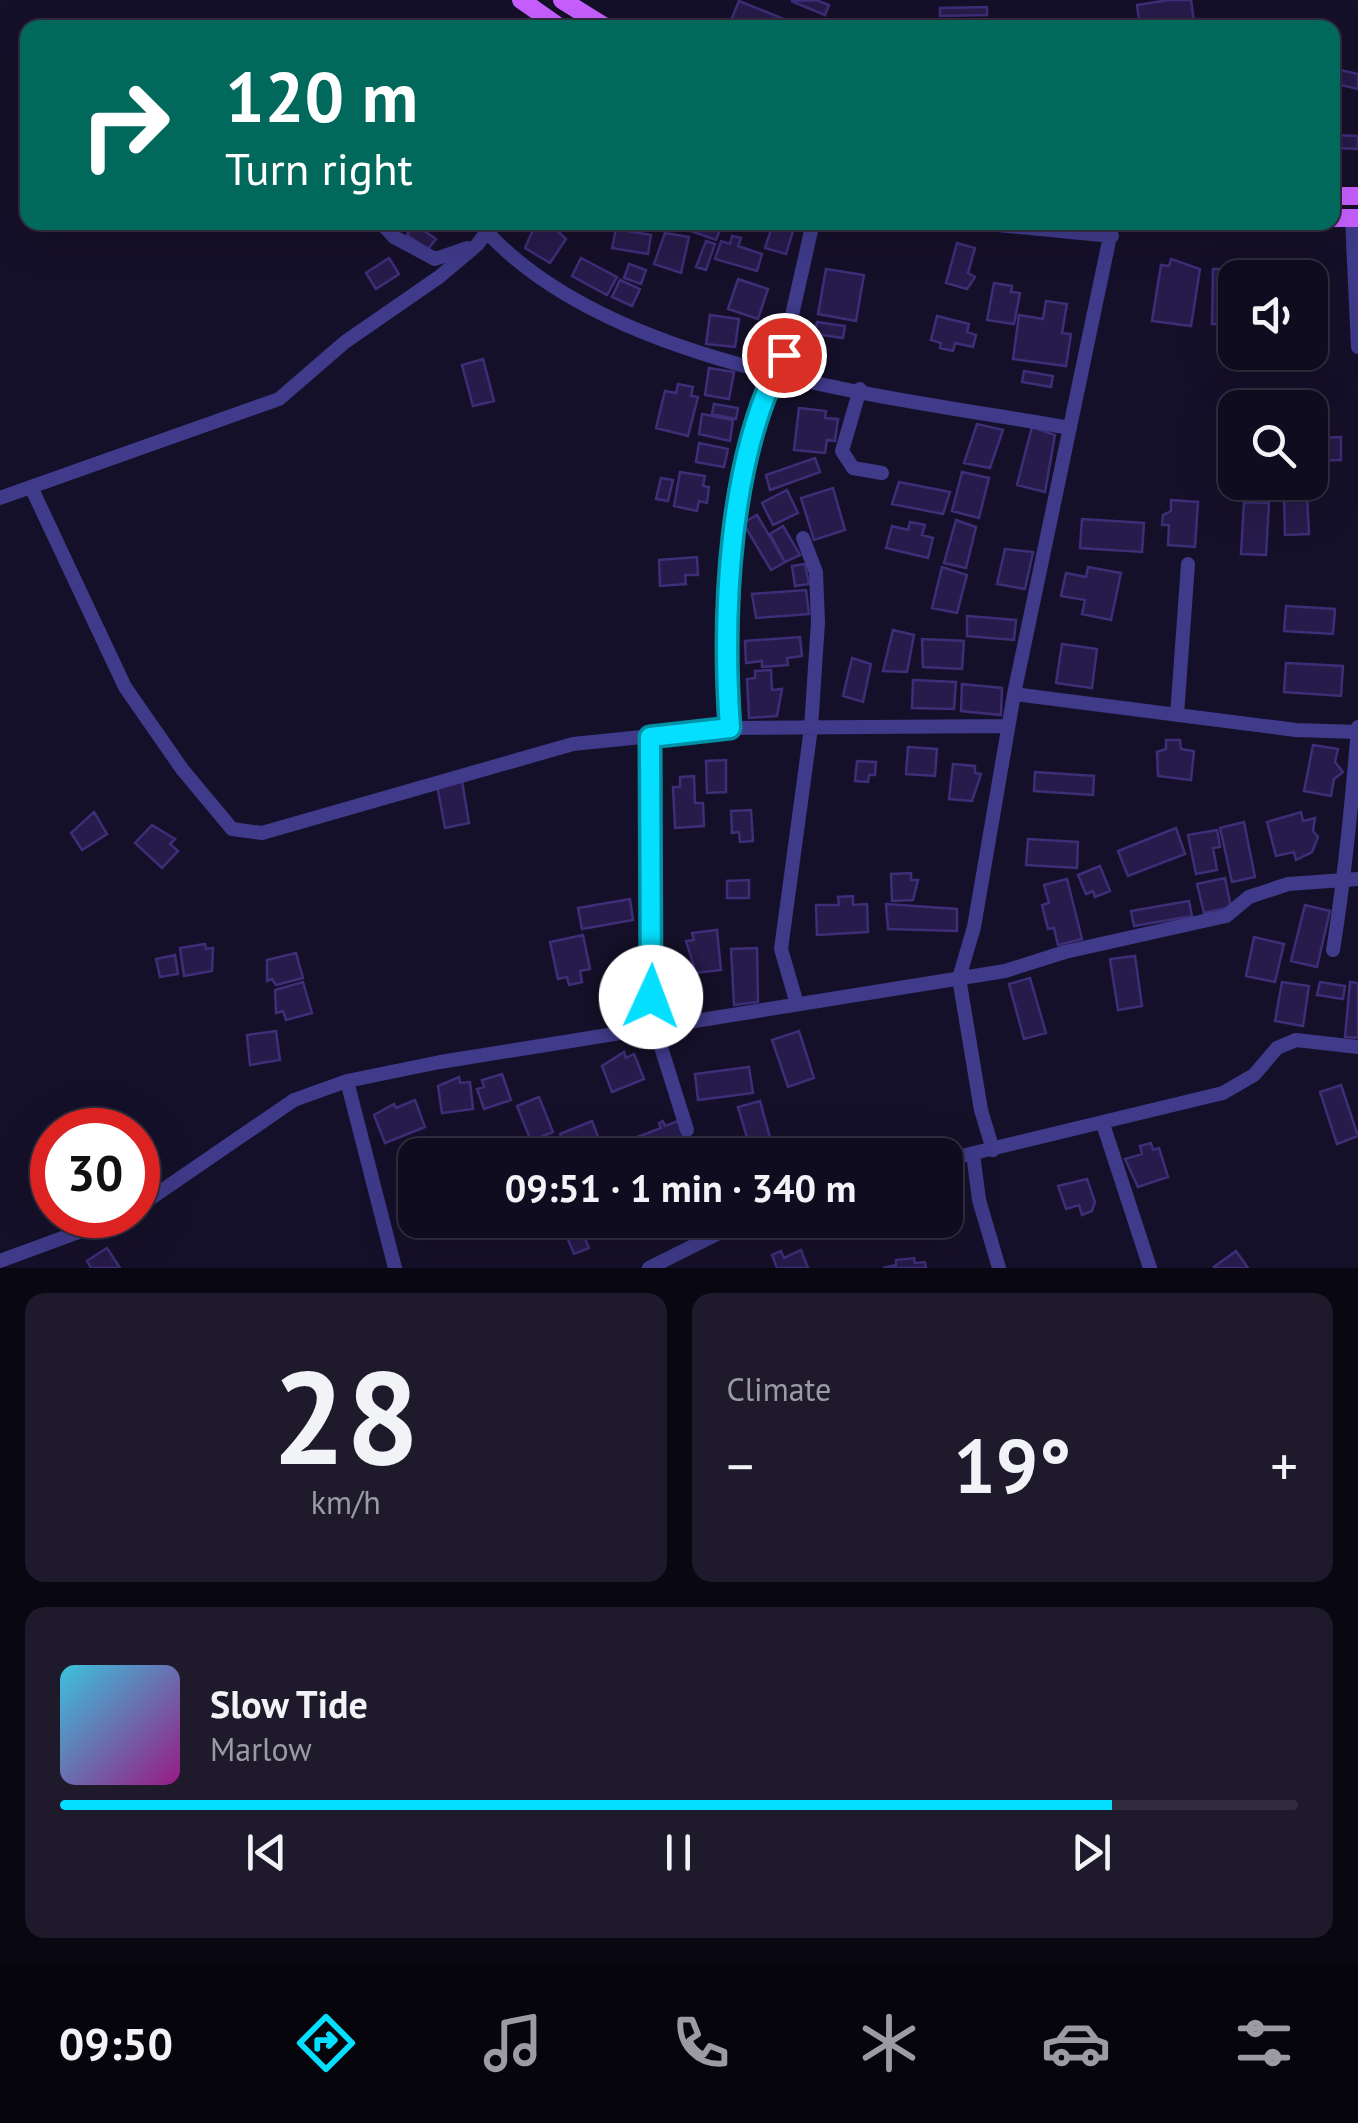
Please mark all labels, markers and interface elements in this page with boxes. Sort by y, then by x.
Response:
text: 120 m [225,51,418,141]
icon: right [60,60,190,190]
text: Turn right [225,139,413,197]
map controls [1218,260,1328,500]
button: sound [1218,260,1328,370]
pin [742,313,827,398]
icon: arrive [757,328,812,383]
button: search [1218,390,1328,500]
position arrow [599,945,703,1049]
speed limit sign: 30 [30,1108,160,1238]
text: 09:51 · 1 min · 340 m [505,1163,856,1212]
text: 28 [272,1332,419,1500]
text: Climate [727,1368,831,1410]
text: 19° [953,1417,1071,1514]
text: − [727,1430,754,1501]
text: + [1270,1430,1298,1501]
text: km/h [311,1481,381,1523]
text: Slow Tide [210,1679,368,1728]
text: Marlow [210,1728,312,1770]
icon: previous [239,1825,294,1880]
icon: pause [651,1825,706,1880]
icon: next [1064,1825,1119,1880]
icon: directions [291,2008,361,2078]
icon: music [478,2008,548,2078]
icon: phone [666,2008,736,2078]
icon: climate [854,2008,924,2078]
icon: car [1041,2008,1111,2078]
icon: filters [1229,2008,1299,2078]
text: 09:50 [59,2014,173,2072]

